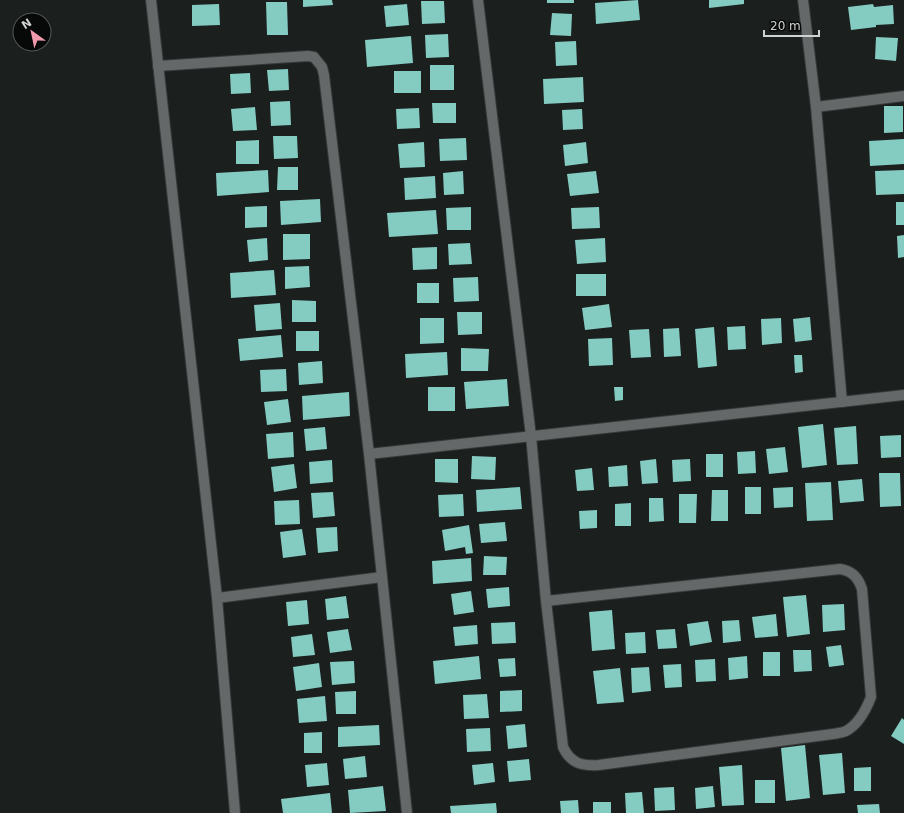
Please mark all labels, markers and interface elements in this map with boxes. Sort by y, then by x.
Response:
north arrow [12,12,52,52]
scale bar [764,12,819,38]
text: N [19,16,34,32]
text: 20 m [770,19,801,33]

